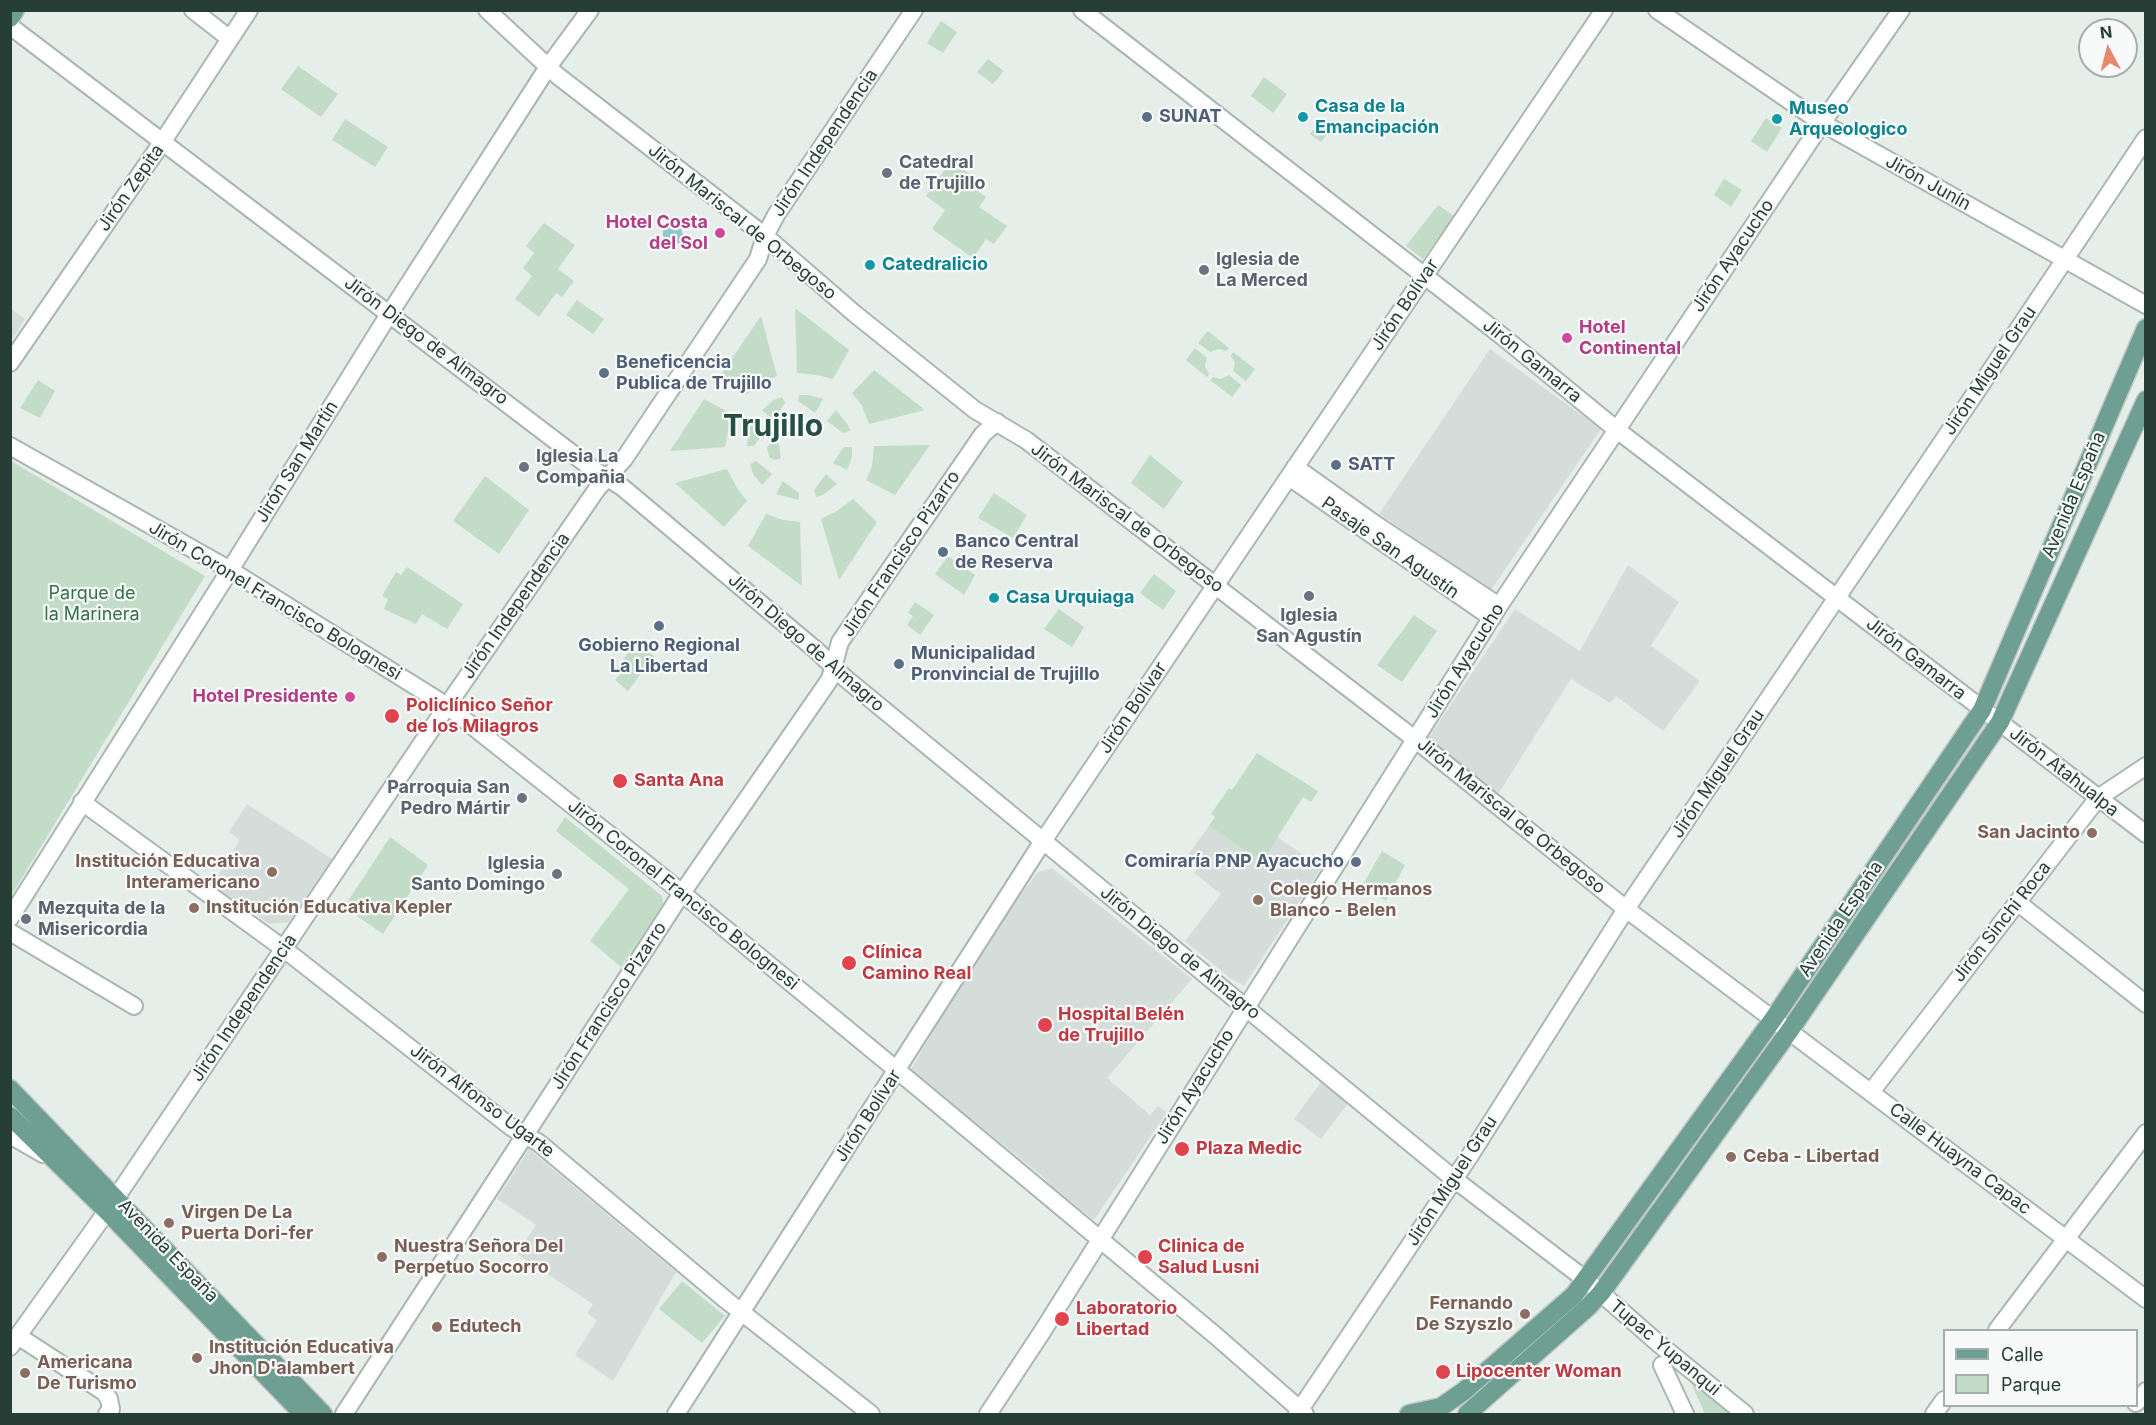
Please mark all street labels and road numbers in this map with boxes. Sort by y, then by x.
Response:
street label: Jirón Independencia [767,65,883,221]
street label: Jirón Mariscal de Orbegoso [644,139,840,305]
street label: Jirón Zepita [93,140,169,236]
street label: Jirón Junín [1882,151,1974,215]
street label: Jirón Ayacucho [1687,195,1779,317]
street label: Jirón Bolívar [1366,255,1444,355]
street label: Jirón Diego de Almagro [340,272,512,410]
street label: Jirón Miguel Grau [1939,302,2041,440]
street label: Jirón Gamarra [1478,315,1586,407]
street label: Jirón San Martín [251,397,343,527]
street label: Avenida España [2038,429,2110,561]
street label: Jirón Mariscal de Orbegoso [1026,438,1228,598]
street label: Jirón Francisco Pizarro [837,467,965,641]
street label: Pasaje San Agustín [1317,492,1463,604]
street label: Jirón Coronel Francisco Bolognesi [145,517,405,685]
street label: Jirón Independencia [457,529,575,683]
street label: Jirón Diego de Almagro [723,569,889,717]
street label: Jirón Ayacucho [1421,599,1509,723]
street label: Jirón Gamarra [1862,613,1970,705]
street label: Jirón Bolívar [1094,658,1172,758]
street label: Jirón Miguel Grau [1667,705,1769,843]
street label: Jirón Atahualpa [2005,723,2123,821]
street label: Jirón Mariscal de Orbegoso [1413,733,1609,899]
street label: Jirón Coronel Francisco Bolognesi [563,795,803,995]
street label: Avenida España [1794,857,1888,981]
street label: Jirón Sinchi Roca [1948,857,2056,987]
street label: Jirón Diego de Almagro [1096,882,1264,1024]
street label: Jirón Francisco Pizarro [547,918,671,1094]
street label: Jirón Independencia [186,930,302,1086]
street label: Jirón Ayacucho [1151,1025,1239,1149]
street label: Jirón Alfonso Ugarte [406,1040,558,1162]
street label: Jirón Bolívar [830,1066,906,1166]
street label: Calle Huayna Capac [1885,1099,2035,1219]
street label: Jirón Miguel Grau [1402,1112,1502,1250]
street label: Avenida España [113,1195,223,1307]
street label: Tupac Yupanqui [1605,1295,1725,1401]

